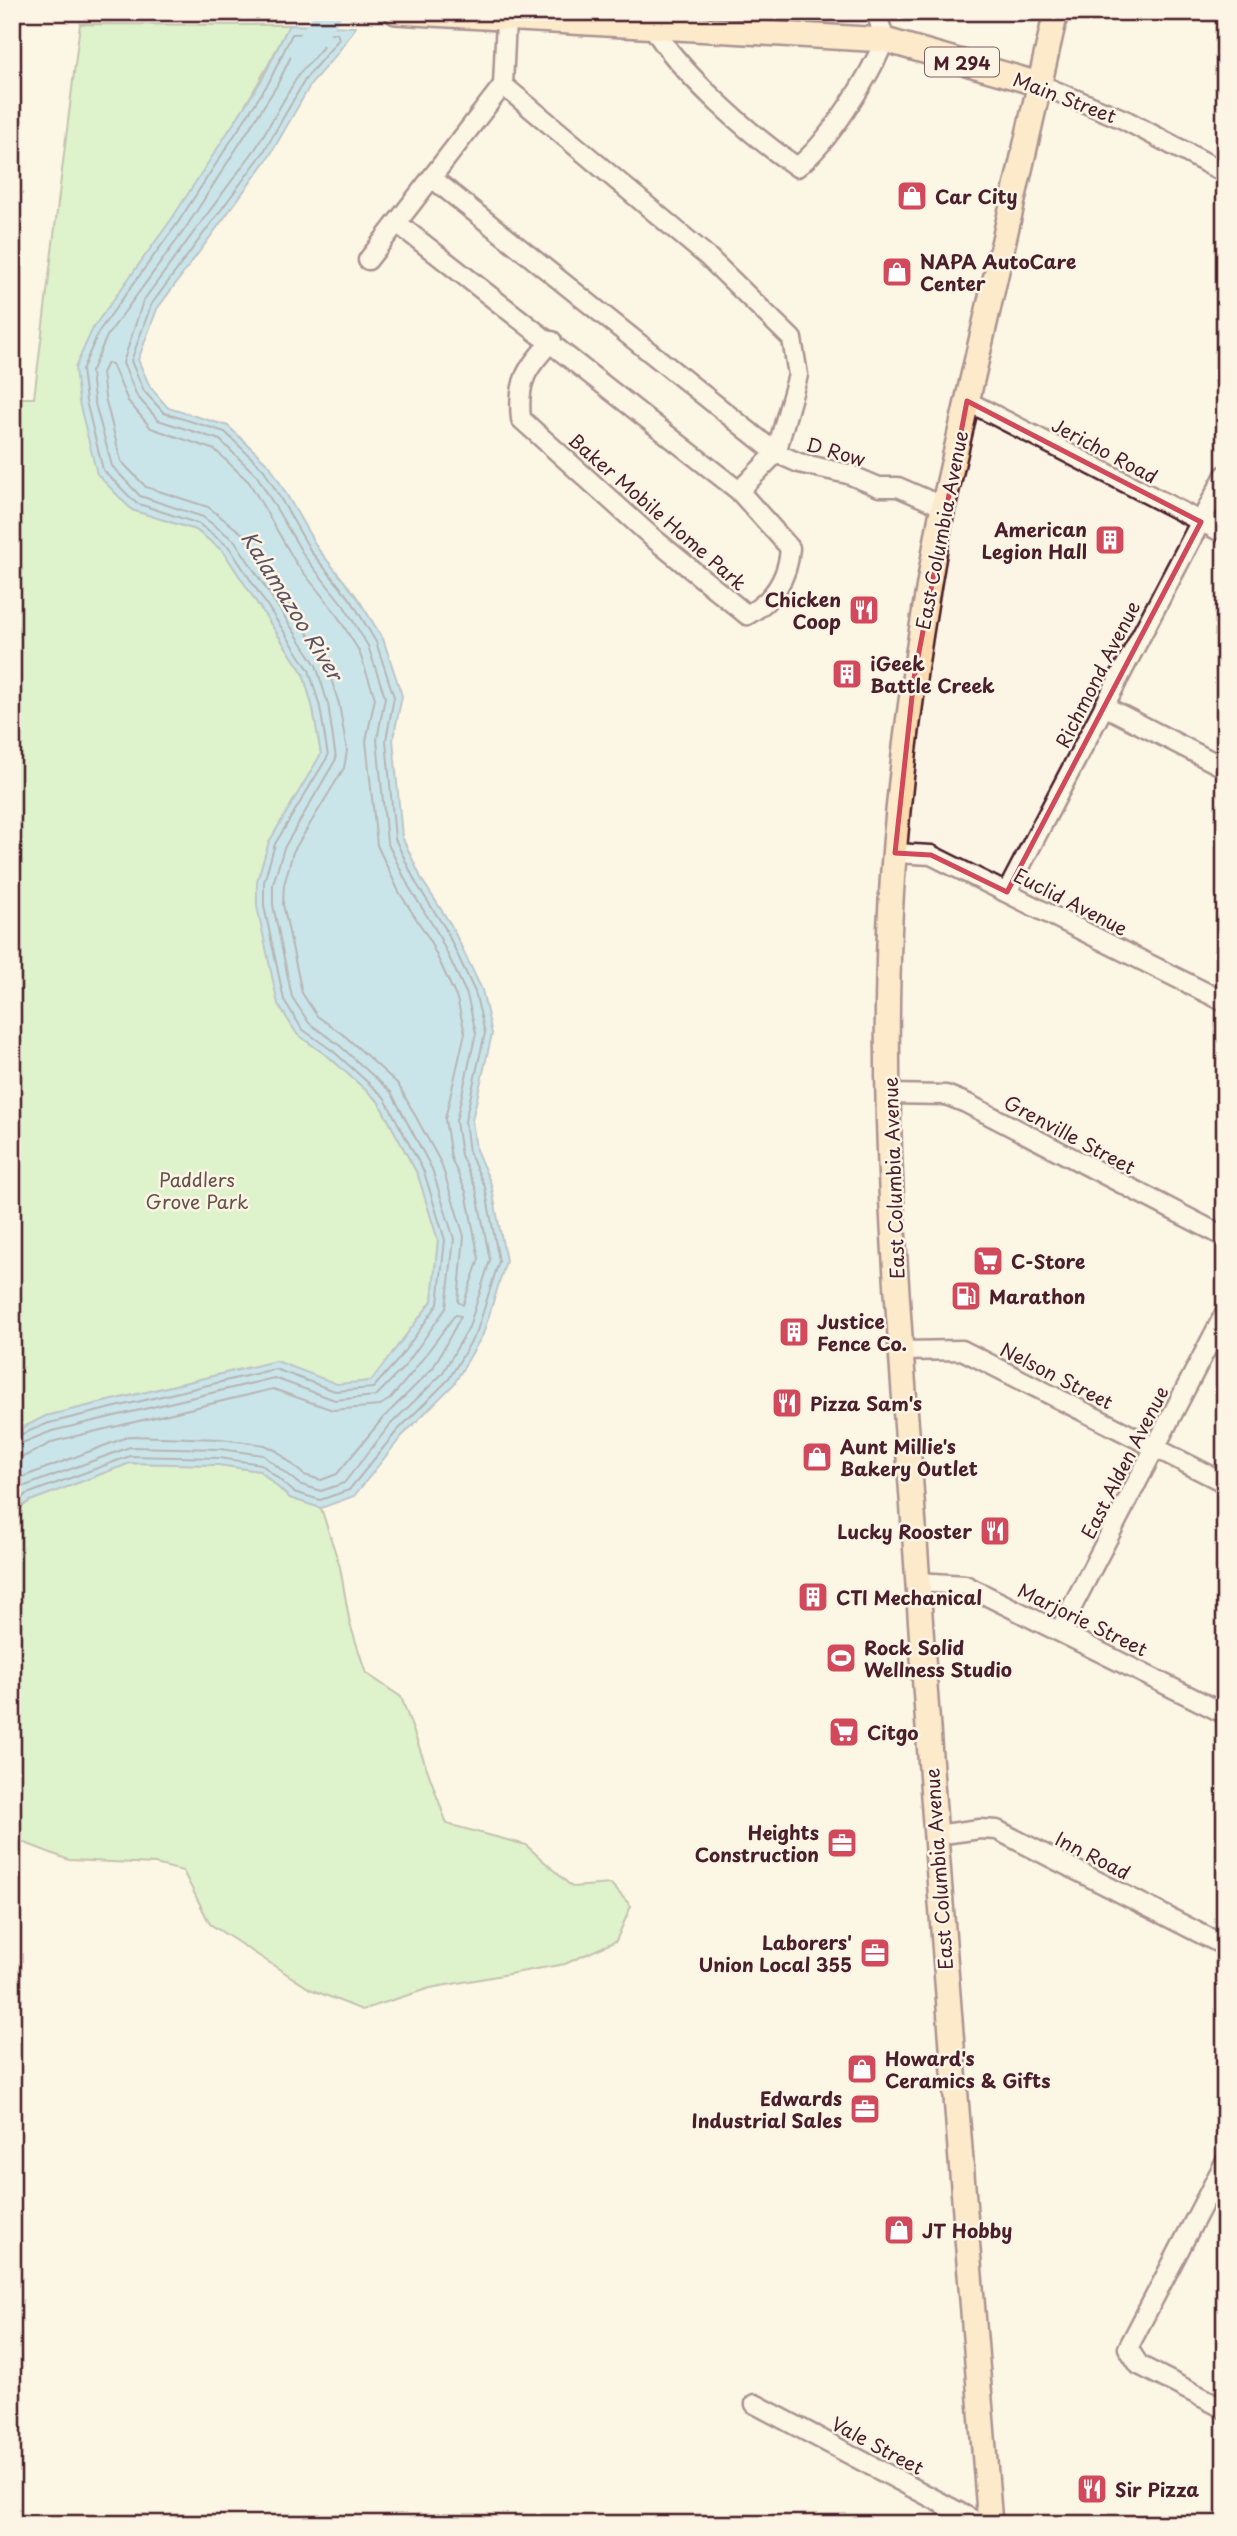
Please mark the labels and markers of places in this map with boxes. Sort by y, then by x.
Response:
shop icon: Car City [895,179,929,213]
place label: Car City [935,182,1018,210]
place label: NAPA AutoCare Center [920,247,1076,297]
shop icon: NAPA AutoCare Center [880,255,914,289]
place label: American Legion Hall [982,515,1087,565]
building icon: American Legion Hall [1093,523,1127,557]
place label: Chicken Coop [765,585,841,635]
restaurant icon: Chicken Coop [847,593,881,627]
place label: iGeek Battle Creek [870,649,995,699]
building icon: iGeek Battle Creek [830,657,864,691]
supermarket icon: C-Store [971,1244,1005,1278]
place label: C-Store [1011,1247,1085,1275]
fuel station icon: Marathon [949,1279,983,1313]
place label: Marathon [989,1282,1086,1310]
place label: Justice Fence Co. [817,1307,907,1357]
building icon: Justice Fence Co. [777,1315,811,1349]
restaurant icon: Pizza Sam's [770,1386,804,1420]
place label: Pizza Sam's [810,1389,922,1417]
place label: Aunt Millie's Bakery Outlet [840,1432,978,1482]
shop icon: Aunt Millie's Bakery Outlet [800,1440,834,1474]
restaurant icon: Lucky Rooster [978,1514,1012,1548]
place label: Lucky Rooster [837,1517,972,1545]
building icon: CTI Mechanical [796,1580,830,1614]
place label: CTI Mechanical [836,1583,982,1611]
place label: Rock Solid Wellness Studio [864,1633,1012,1683]
sports icon: Rock Solid Wellness Studio [824,1641,858,1675]
supermarket icon: Citgo [827,1715,861,1749]
place label: Citgo [867,1718,919,1746]
place label: Heights Construction [695,1818,819,1868]
office icon: Heights Construction [825,1826,859,1860]
place label: Laborers' Union Local 355 [698,1928,852,1978]
office icon: Laborers' Union Local 355 [858,1936,892,1970]
place label: Howard's Ceramics & Gifts [885,2044,1050,2094]
shop icon: Howard's Ceramics & Gifts [845,2052,879,2086]
place label: Edwards Industrial Sales [692,2084,842,2134]
office icon: Edwards Industrial Sales [848,2092,882,2126]
shop icon: JT Hobby [882,2213,916,2247]
place label: JT Hobby [922,2216,1012,2244]
restaurant icon: Sir Pizza [1075,2472,1109,2506]
place label: Sir Pizza [1115,2475,1199,2503]

